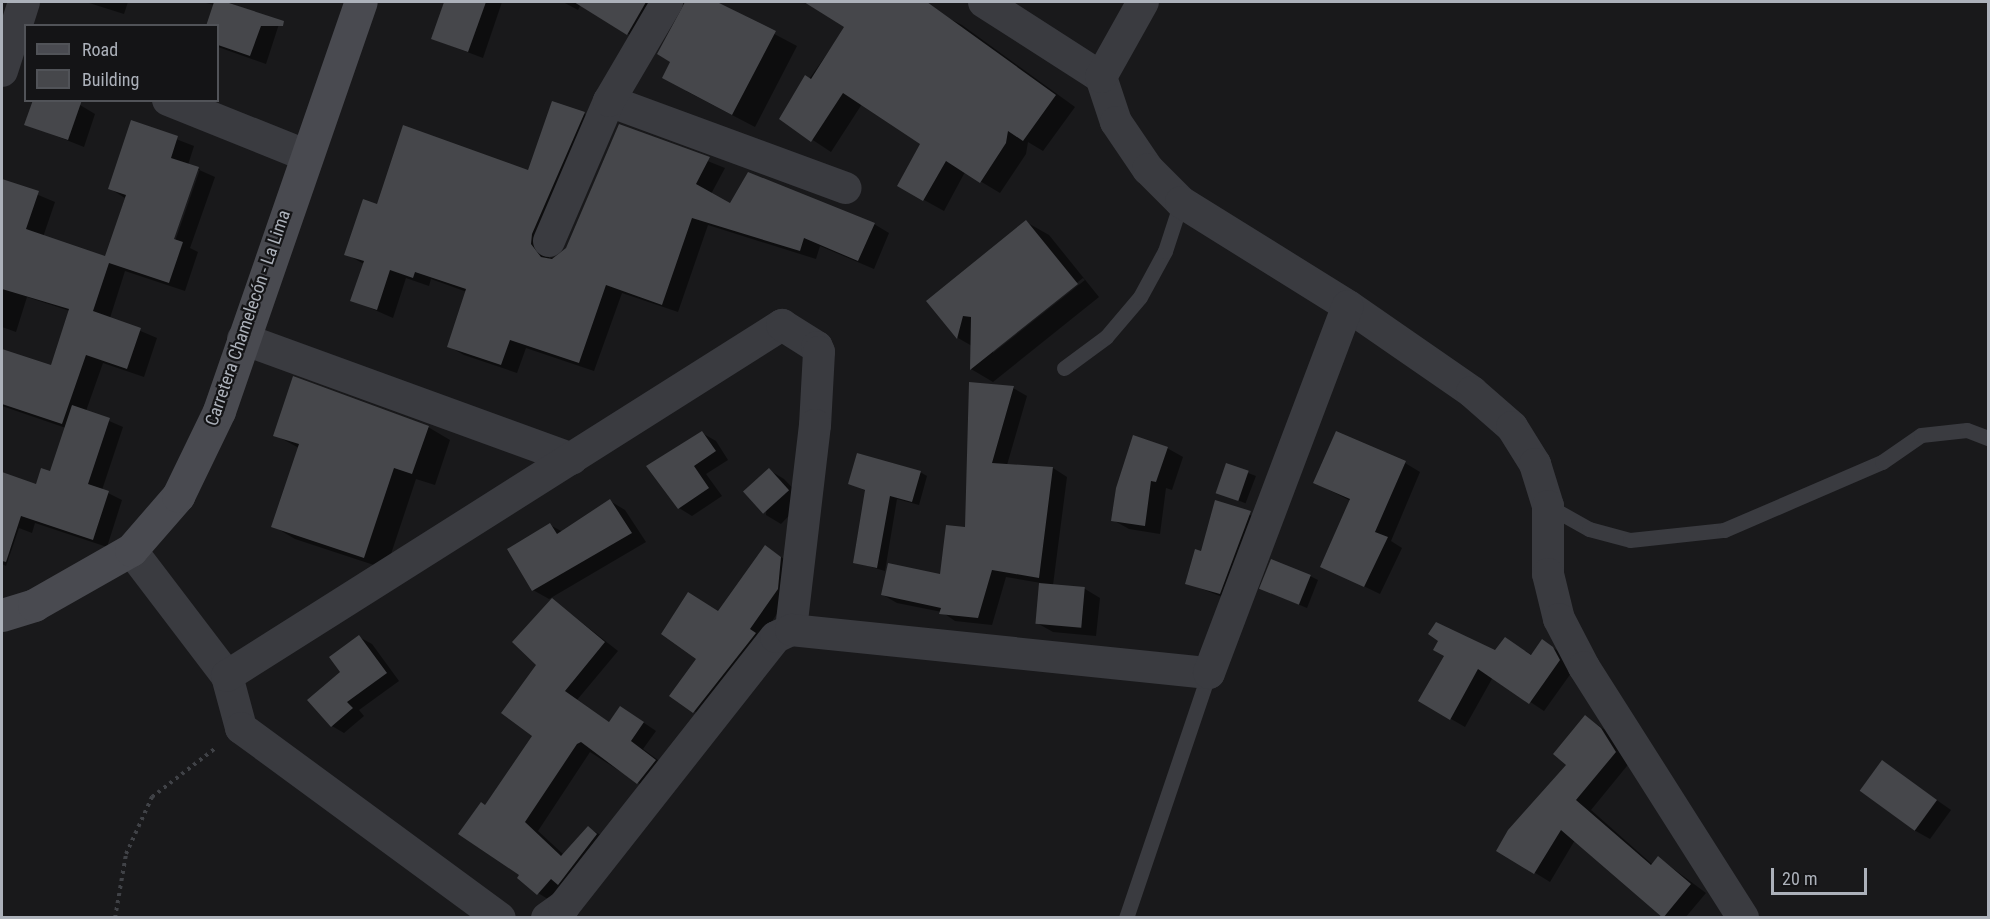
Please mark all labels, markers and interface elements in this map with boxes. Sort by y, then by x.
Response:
legend [24,24,219,102]
text: Road [82,39,118,60]
text: Building [82,69,139,90]
street label: Carretera Chamelecón - La Lima [201,207,295,429]
scale bar [1774,856,1870,894]
text: 20 m [1782,868,1817,889]

